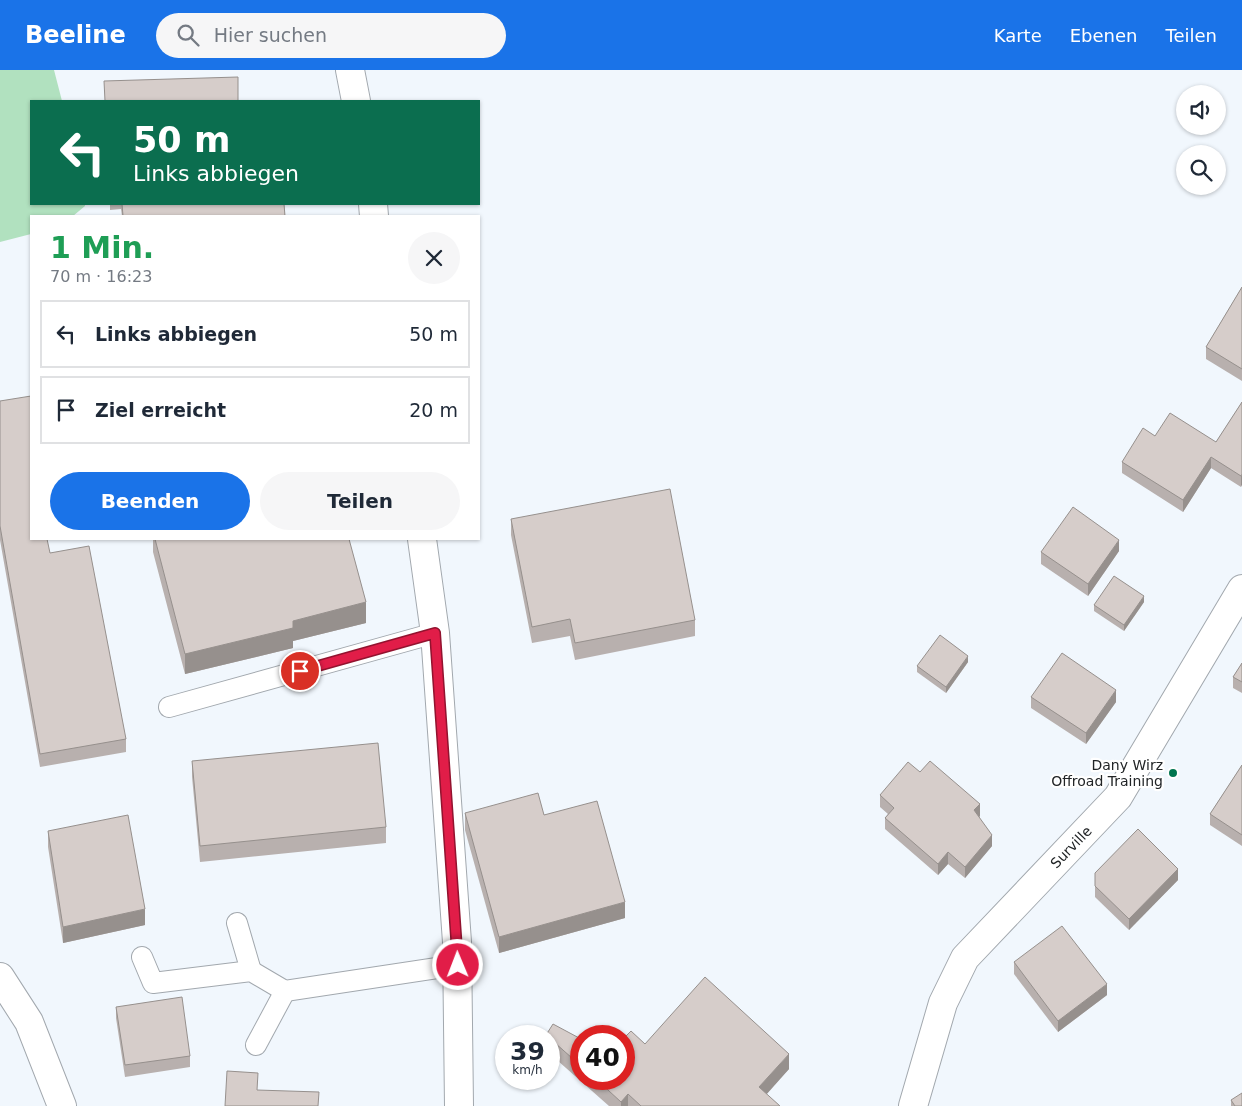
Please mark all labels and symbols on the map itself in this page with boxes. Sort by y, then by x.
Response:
pin [279,650,321,692]
place label: Dany Wirz Offroad Training [1051,757,1163,789]
marker: Dany Wirz Offroad Training [1167,767,1179,779]
street label: Surville [1047,823,1095,871]
position arrow [431,938,483,990]
speed limit sign: 40 [570,1025,635,1090]

